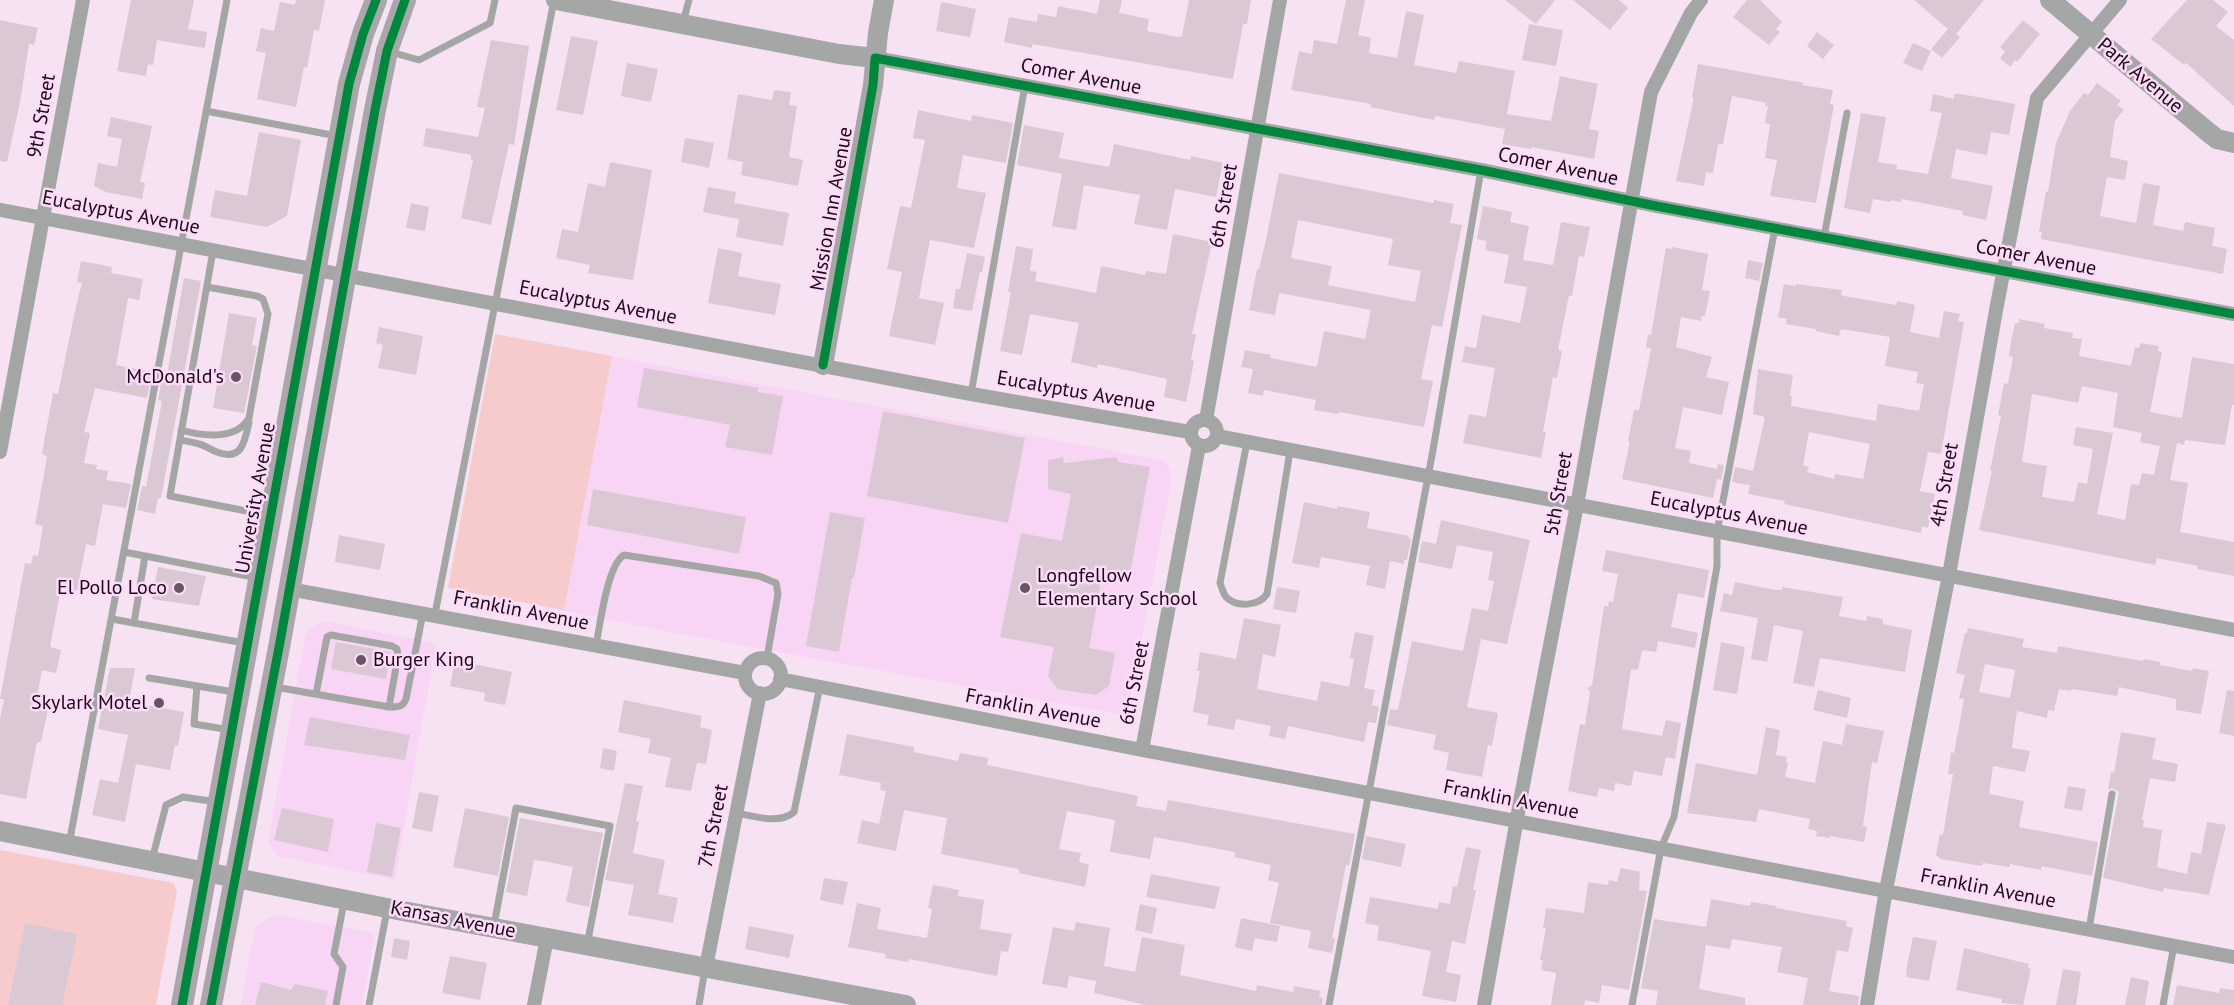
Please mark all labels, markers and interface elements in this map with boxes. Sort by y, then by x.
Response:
street label: Park Avenue [2092,33,2188,119]
street label: Comer Avenue [1019,54,1143,100]
street label: 9th Street [23,72,61,160]
street label: Mission Inn Avenue [806,125,858,293]
street label: Comer Avenue [1496,143,1620,191]
street label: 6th Street [1205,162,1243,250]
street label: Eucalyptus Avenue [40,186,202,240]
street label: Comer Avenue [1974,235,2098,281]
street label: Eucalyptus Avenue [517,276,679,330]
place label: McDonald's [126,365,224,389]
street label: Eucalyptus Avenue [995,366,1157,418]
marker: McDonald's [229,370,243,384]
street label: University Avenue [231,420,281,576]
street label: 4th Street [1926,441,1964,529]
street label: 5th Street [1540,450,1578,538]
street label: Eucalyptus Avenue [1648,487,1810,541]
place label: Longfellow Elementary School [1037,564,1197,611]
place label: El Pollo Loco [57,576,167,600]
marker: El Pollo Loco [172,581,186,595]
marker: Longfellow Elementary School [1018,581,1032,595]
street label: Franklin Avenue [451,586,591,636]
street label: 6th Street [1115,639,1155,727]
place label: Burger King [373,648,475,672]
marker: Burger King [354,653,368,667]
street label: Franklin Avenue [963,684,1103,734]
place label: Skylark Motel [31,691,147,715]
marker: Skylark Motel [152,696,166,710]
street label: Franklin Avenue [1441,775,1581,825]
street label: 7th Street [694,782,734,870]
street label: Franklin Avenue [1918,864,2058,914]
street label: Kansas Avenue [388,896,518,944]

